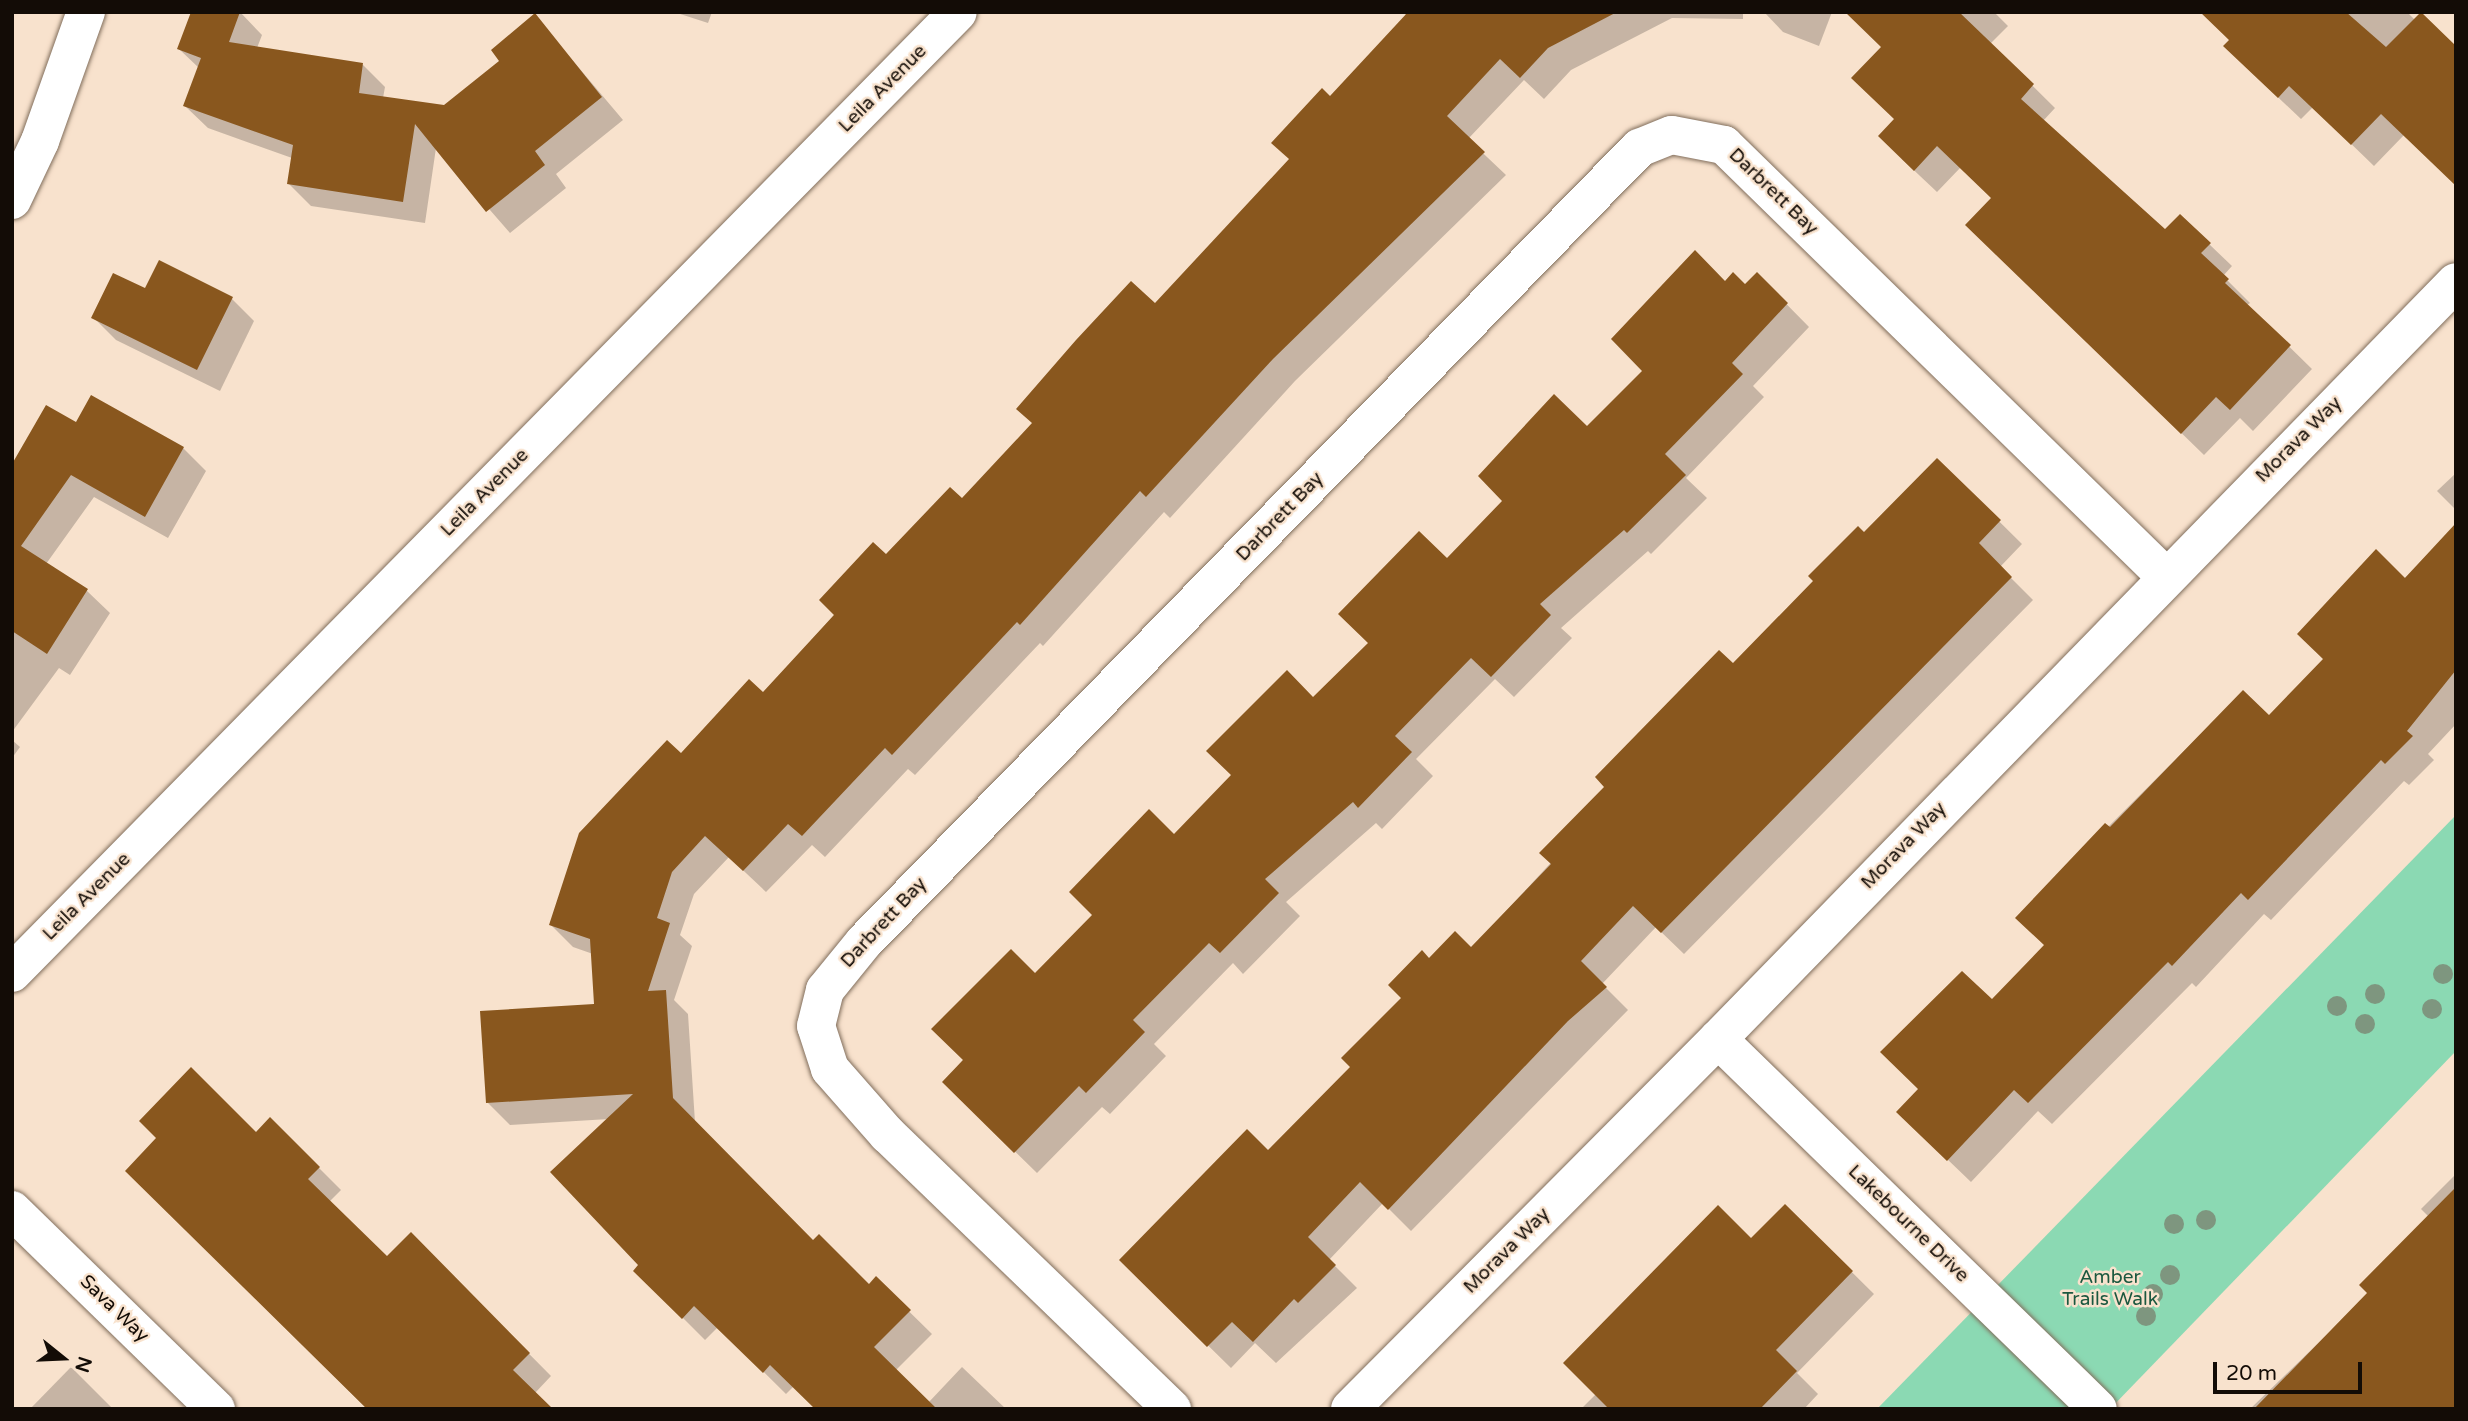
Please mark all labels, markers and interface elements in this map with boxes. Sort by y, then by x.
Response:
street label: Leila Avenue [834,40,932,138]
street label: Darbrett Bay [1724,144,1822,240]
street label: Morava Way [2251,392,2347,488]
street label: Leila Avenue [436,444,534,542]
street label: Darbrett Bay [1232,468,1328,566]
street label: Morava Way [1857,798,1951,894]
street label: Leila Avenue [38,848,136,946]
street label: Darbrett Bay [836,873,932,973]
street label: Lakebourne Drive [1843,1161,1973,1287]
street label: Morava Way [1459,1203,1555,1299]
park label: Amber Trails Walk [2062,1267,2158,1311]
street label: Sava Way [75,1271,153,1347]
north arrow [28,1323,98,1393]
scale bar [2216,1348,2365,1392]
text: N [70,1354,96,1375]
text: 20 m [2226,1361,2277,1386]

